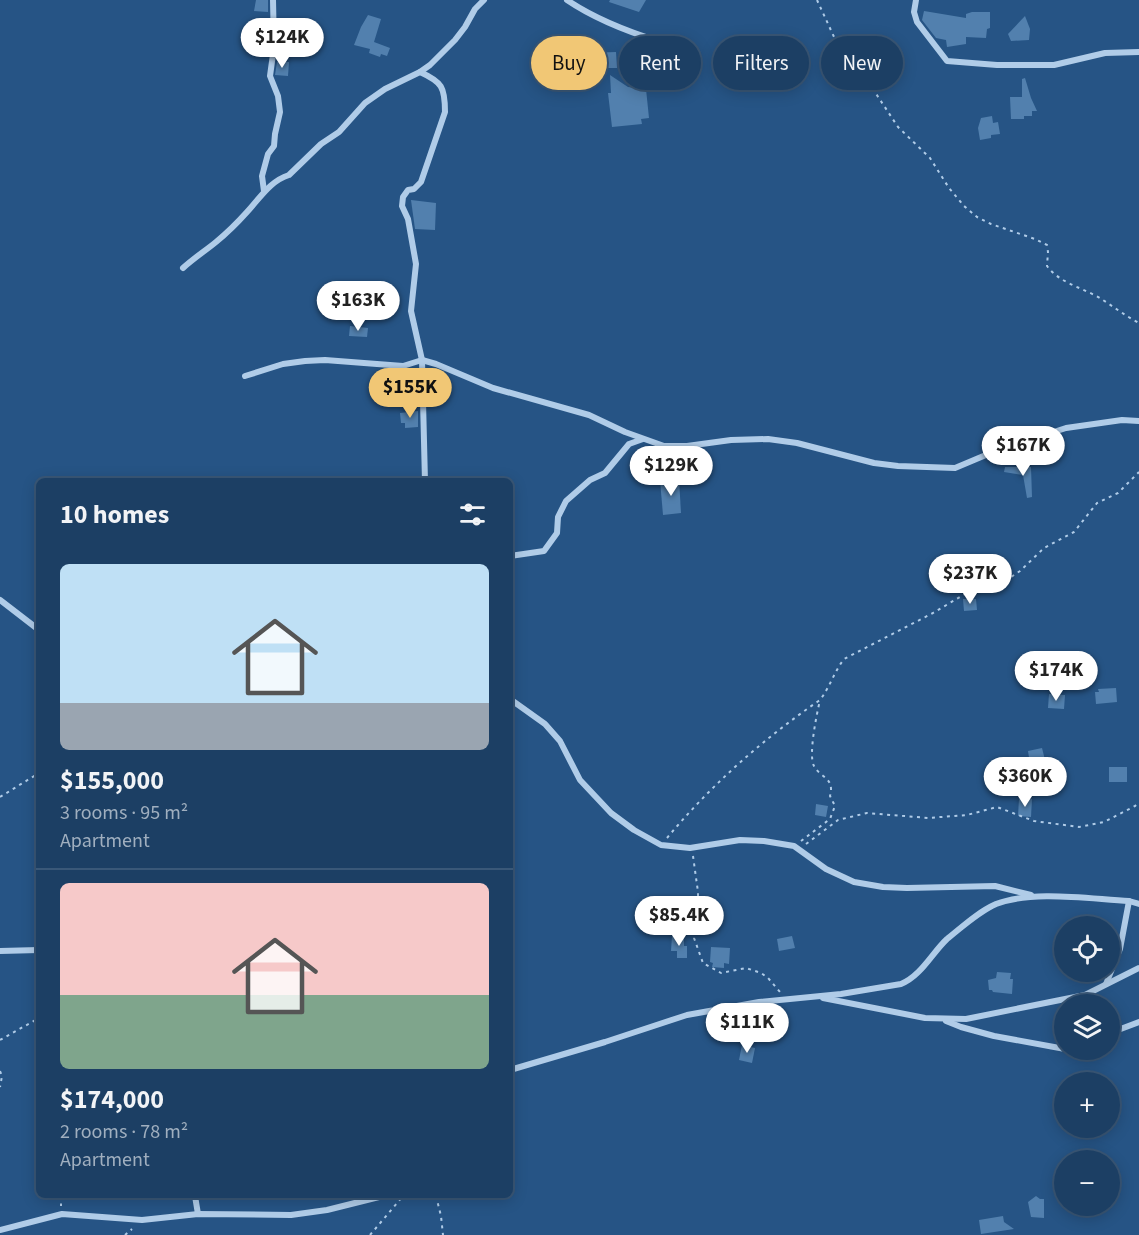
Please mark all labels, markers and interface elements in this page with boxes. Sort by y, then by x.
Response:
pin: $124K [240,18,324,69]
text: $124K [255,23,309,51]
chip: Buy [531,36,607,90]
chip: Rent [619,36,701,90]
chip: Filters [713,36,809,90]
chip: New [821,36,903,90]
pin: $163K [316,281,400,332]
text: $163K [331,286,385,314]
pin: $155K [368,368,452,419]
text: $155K [383,373,437,401]
pin: $167K [981,426,1065,477]
text: $167K [996,431,1050,459]
pin: $129K [629,446,713,497]
text: $129K [644,451,698,479]
text: 10 homes [60,496,169,533]
icon: filters [456,498,489,531]
pin: $237K [928,554,1012,605]
text: $237K [943,559,997,587]
icon: home [221,603,329,711]
pin: $174K [1014,651,1098,702]
text: $174K [1029,656,1083,684]
pin: $360K [983,757,1067,808]
text: $155,000 [60,762,164,799]
text: $360K [998,762,1052,790]
text: 3 rooms · 95 m² [60,799,188,827]
text: Apartment [60,827,150,855]
pin: $85.4K [630,896,728,947]
text: $85.4K [649,901,709,929]
map controls [1054,916,1120,1216]
button: locate [1054,916,1120,982]
icon: home [221,922,329,1030]
button: layers [1054,994,1120,1060]
pin: $111K [705,1003,789,1054]
text: $111K [720,1008,774,1036]
button: + [1054,1072,1120,1138]
text: $174,000 [60,1081,164,1118]
text: 2 rooms · 78 m² [60,1118,188,1146]
text: Apartment [60,1146,150,1174]
button: − [1054,1150,1120,1216]

